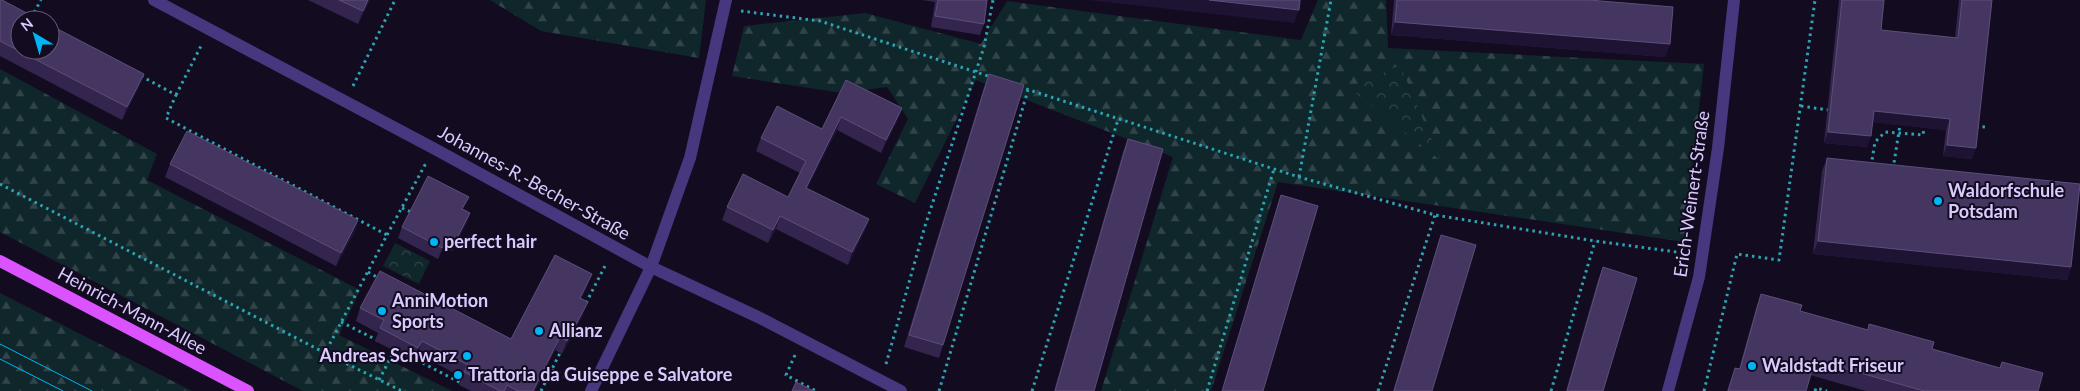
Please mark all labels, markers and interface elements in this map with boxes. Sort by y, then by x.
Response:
north arrow [10,10,60,60]
text: N [17,14,36,34]
street label: Erich-Weinert-Straße [1668,109,1714,278]
street label: Johannes-R.-Becher-Straße [435,120,634,244]
place label: Waldorfschule Potsdam [1948,179,2065,222]
marker: Waldorfschule Potsdam [1932,195,1944,207]
place label: perfect hair [444,230,537,252]
marker: perfect hair [428,236,440,248]
street label: Heinrich-Mann-Allee [54,262,211,359]
place label: AnniMotion Sports [391,289,488,332]
marker: AnniMotion Sports [376,305,388,317]
place label: Allianz [548,319,603,341]
marker: Allianz [533,325,545,337]
place label: Andreas Schwarz [319,344,457,366]
marker: Andreas Schwarz [461,350,473,362]
place label: Waldstadt Friseur [1762,354,1904,376]
marker: Waldstadt Friseur [1746,360,1758,372]
place label: Trattoria da Guiseppe e Salvatore [468,363,733,385]
marker: Trattoria da Guiseppe e Salvatore [452,369,464,381]

